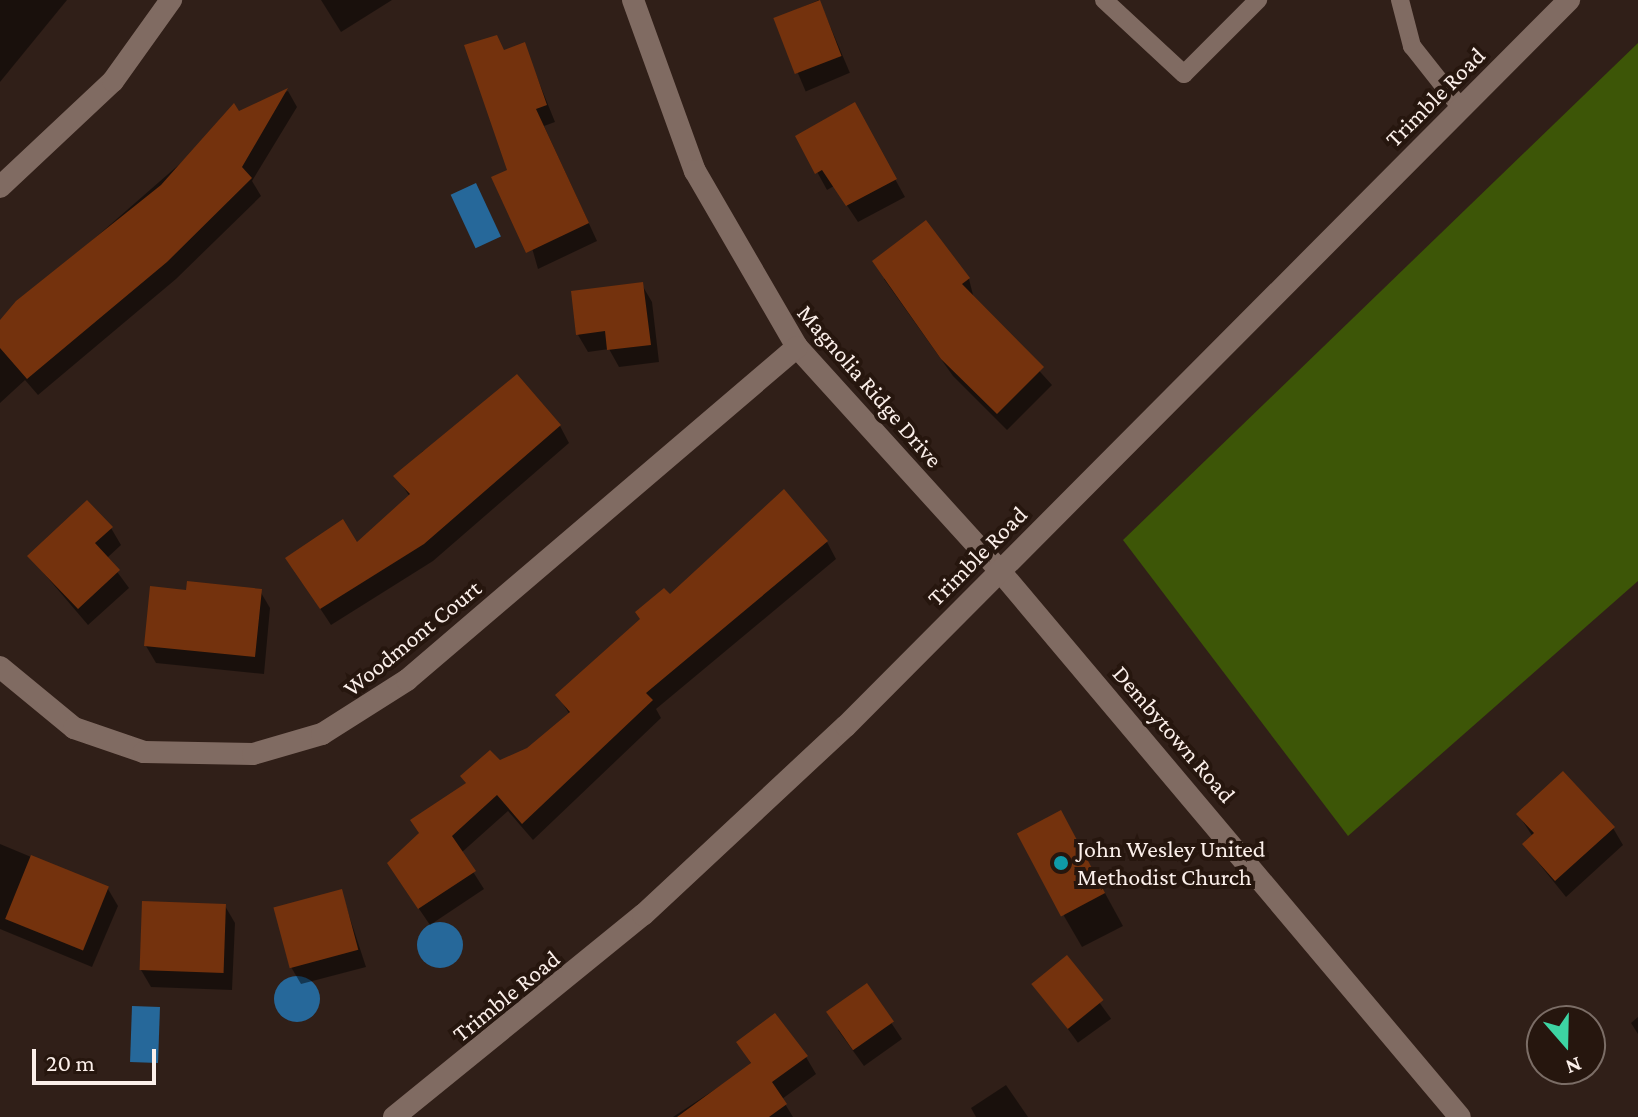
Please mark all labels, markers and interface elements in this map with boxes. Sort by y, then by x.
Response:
street label: Trimble Road [1379,41,1491,153]
street label: Magnolia Ridge Drive [791,299,949,473]
street label: Trimble Road [921,500,1033,612]
street label: Woodmont Court [337,574,487,702]
street label: Dembytown Road [1107,659,1241,809]
place label: John Wesley United Methodist Church [1077,835,1265,891]
marker: John Wesley United Methodist Church [1052,854,1070,872]
street label: Trimble Road [447,944,565,1048]
north arrow [1526,1005,1606,1085]
scale bar [36,1033,160,1083]
text: 20 m [46,1049,95,1076]
text: N [1562,1052,1585,1080]

